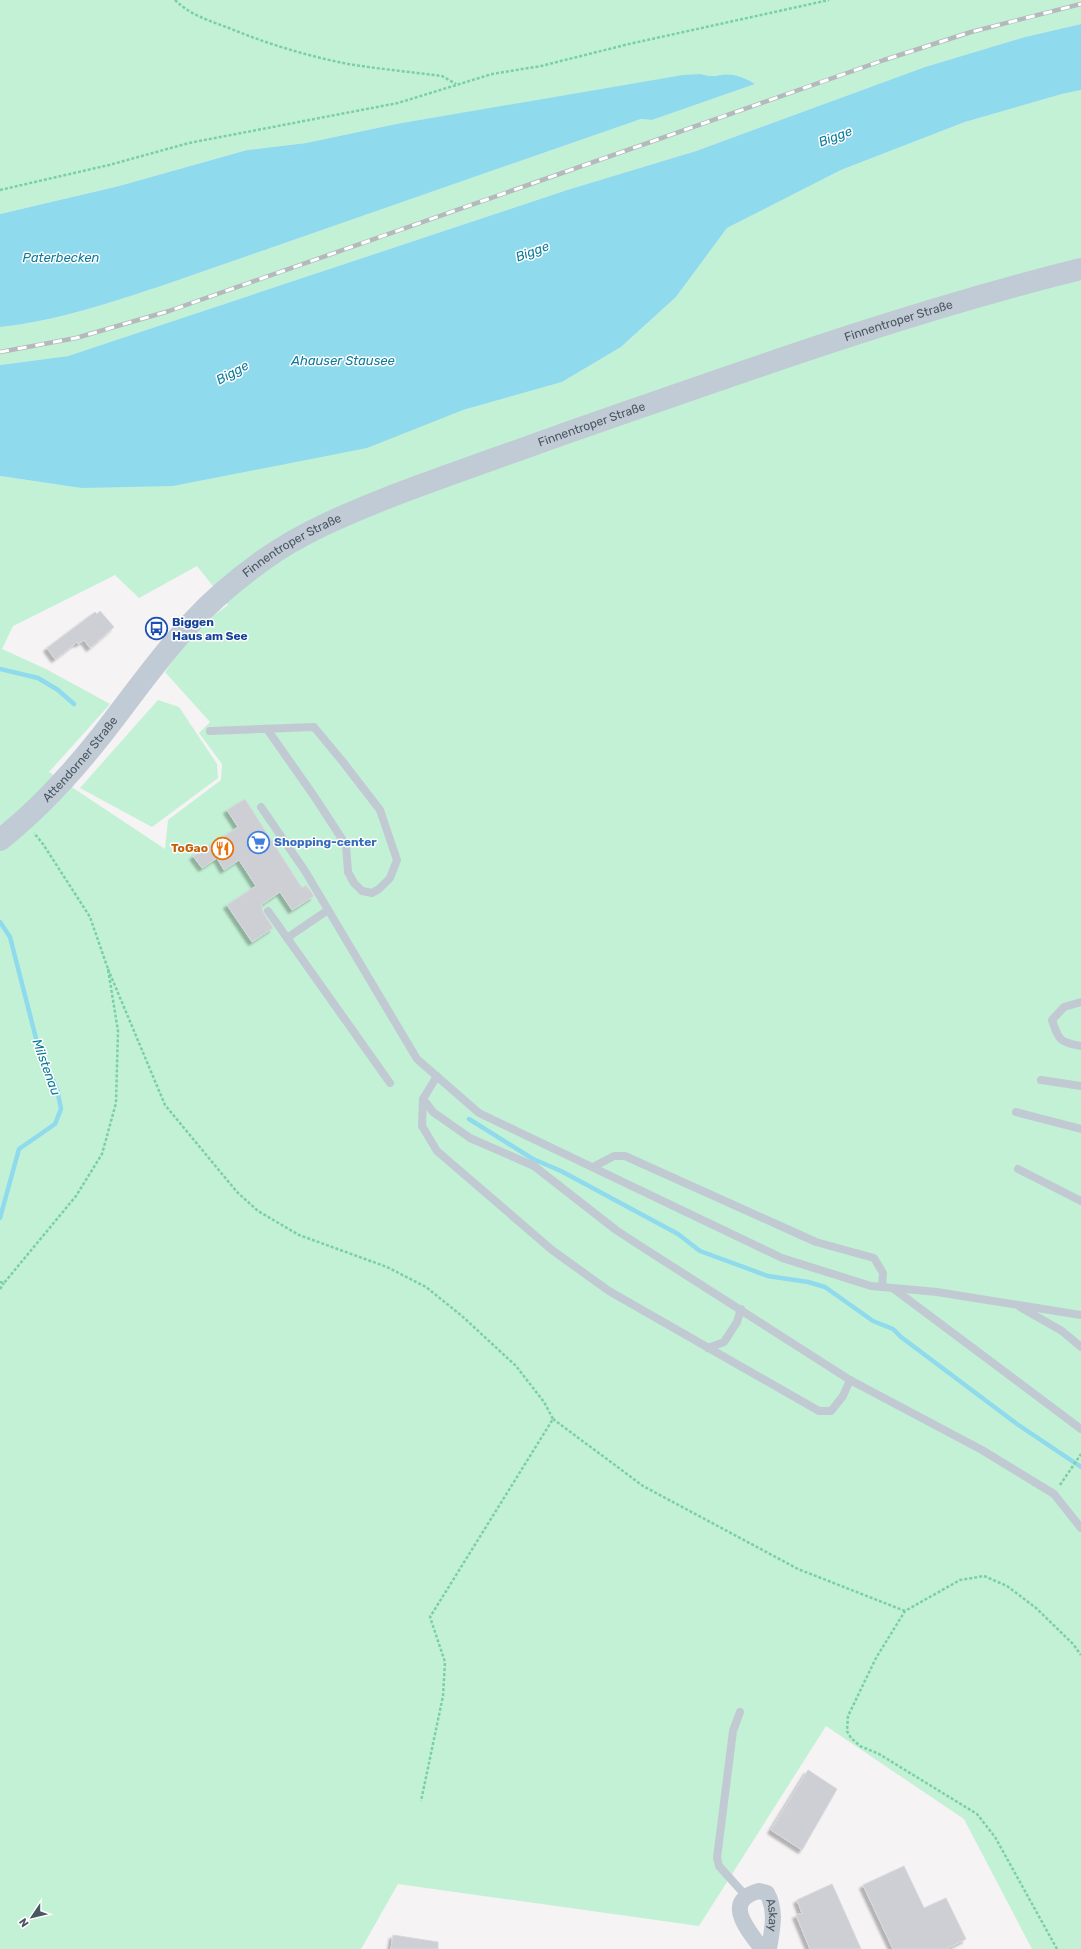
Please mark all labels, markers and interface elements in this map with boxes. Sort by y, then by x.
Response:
water label: Bigge [816,123,854,151]
water label: Bigge [513,238,551,266]
water label: Paterbecken [23,250,100,265]
street label: Finnentroper Straße [843,297,955,344]
water label: Ahauser Stausee [290,353,395,368]
water label: Bigge [213,357,251,388]
street label: Finnentroper Straße [536,399,647,450]
street label: Finnentroper Straße [240,511,344,580]
place label: Biggen Haus am See [172,615,248,643]
bus stop icon: Biggen Haus am See [143,616,169,642]
street label: Attendorner Straße [40,714,121,805]
supermarket icon: Shopping-center [245,829,271,855]
restaurant icon: ToGao [210,835,236,861]
place label: Shopping-center [274,835,377,849]
place label: ToGao [171,841,208,855]
water label: Milstenau [29,1037,64,1098]
north arrow [12,1897,52,1937]
street label: Askay [763,1897,780,1933]
text: N [17,1915,32,1929]

